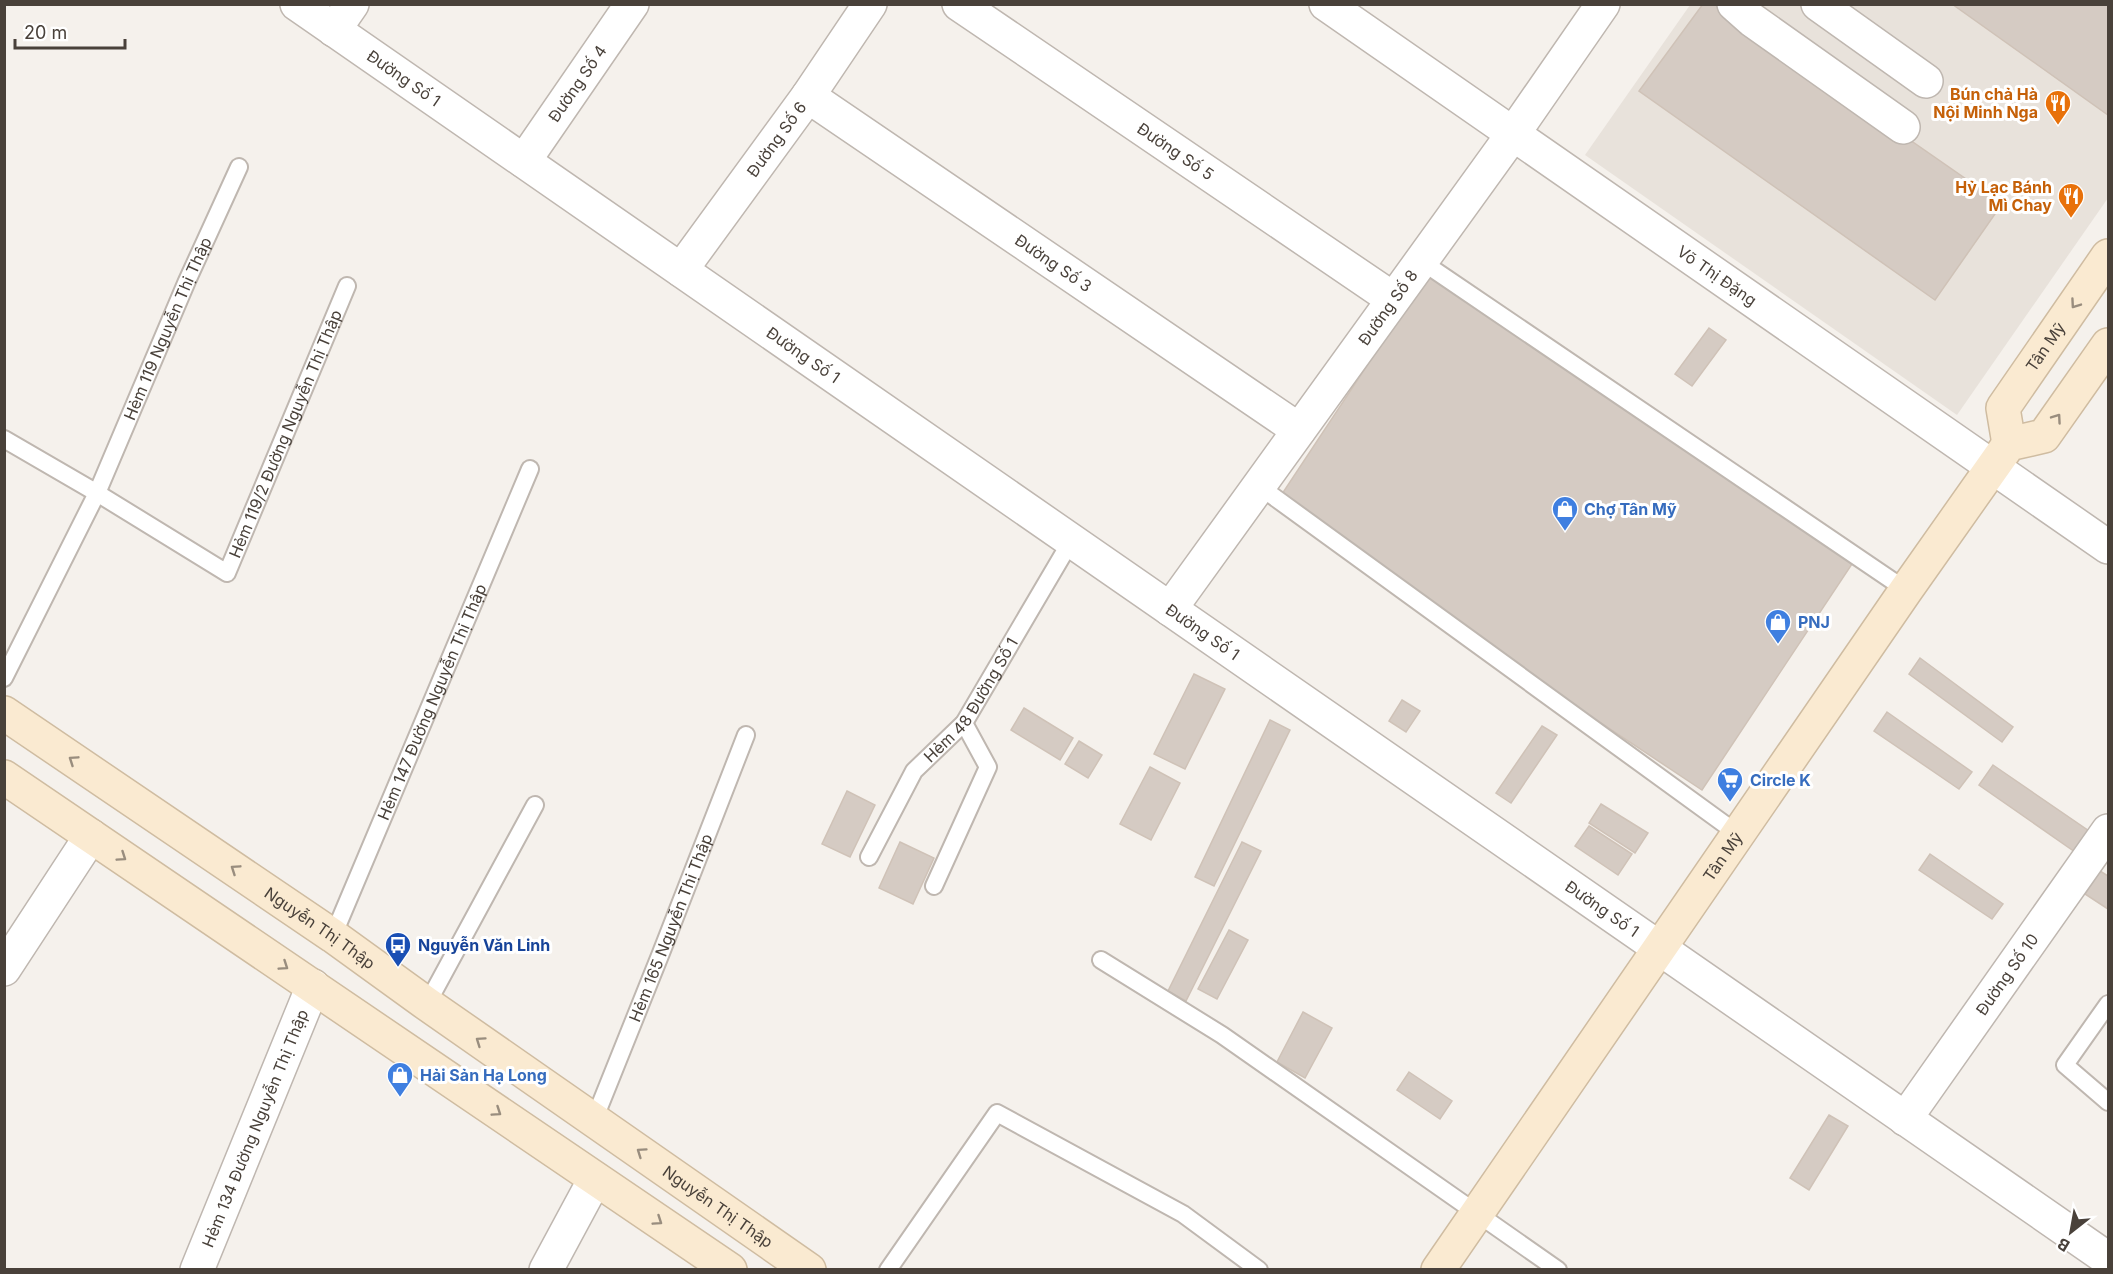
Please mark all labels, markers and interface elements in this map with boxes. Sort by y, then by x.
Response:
scale bar [15,12,124,50]
text: 20 m [24,22,67,43]
street label: Đường Số 4 [544,41,611,126]
street label: Đường Số 1 [363,46,445,111]
place label: Bún chả Hà Nội Minh Nga [1933,84,2038,122]
restaurant icon: Bún chả Hà Nội Minh Nga [2043,88,2073,126]
street label: Đường Số 6 [742,98,811,181]
street label: Đường Số 5 [1134,118,1218,184]
place label: Hỷ Lạc Bánh Mì Chay [1955,177,2052,215]
restaurant icon: Hỷ Lạc Bánh Mì Chay [2056,181,2086,219]
street label: Đường Số 3 [1011,230,1096,296]
street label: Hẻm 119 Nguyễn Thị Thập [119,234,216,423]
street label: Võ Thị Đặng [1673,241,1761,310]
street label: Đường Số 8 [1354,266,1422,349]
one-way arrow [2071,298,2082,309]
street label: Hẻm 119/2 Đường Nguyễn Thị Thập [224,307,346,561]
street label: Tân Mỹ [2021,318,2069,375]
street label: Đường Số 1 [763,322,844,387]
one-way arrow [2050,413,2061,424]
shop icon: Chợ Tân Mỹ [1550,494,1580,532]
place label: Chợ Tân Mỹ [1584,499,1677,519]
street label: Hẻm 147 Đường Nguyễn Thị Thập [373,581,490,823]
street label: Đường Số 1 [1162,599,1243,664]
shop icon: PNJ [1763,607,1793,645]
place label: PNJ [1798,612,1830,632]
street label: Hẻm 48 Đường Số 1 [919,634,1022,766]
one-way arrow [69,756,80,767]
supermarket icon: Circle K [1715,765,1745,803]
place label: Circle K [1750,770,1811,790]
street label: Tân Mỹ [1699,828,1747,885]
street label: Hẻm 165 Nguyễn Thị Thập [624,831,717,1025]
one-way arrow [116,850,127,861]
one-way arrow [230,865,241,876]
street label: Đường Số 1 [1562,876,1643,941]
street label: Nguyễn Thị Thập [261,883,379,973]
bus stop icon: Nguyễn Văn Linh [383,930,413,968]
street label: Đường Số 10 [1971,930,2043,1019]
place label: Nguyễn Văn Linh [418,935,550,955]
one-way arrow [278,959,288,971]
street label: Hẻm 134 Đường Nguyễn Thị Thập [197,1006,312,1250]
one-way arrow [476,1037,487,1048]
shop icon: Hải Sản Hạ Long [385,1060,415,1098]
place label: Hải Sản Hạ Long [420,1065,547,1085]
one-way arrow [490,1105,501,1116]
one-way arrow [636,1148,647,1159]
street label: Nguyễn Thị Thập [659,1161,777,1252]
north arrow [2041,1202,2101,1262]
one-way arrow [652,1214,663,1225]
text: B [2054,1234,2073,1256]

